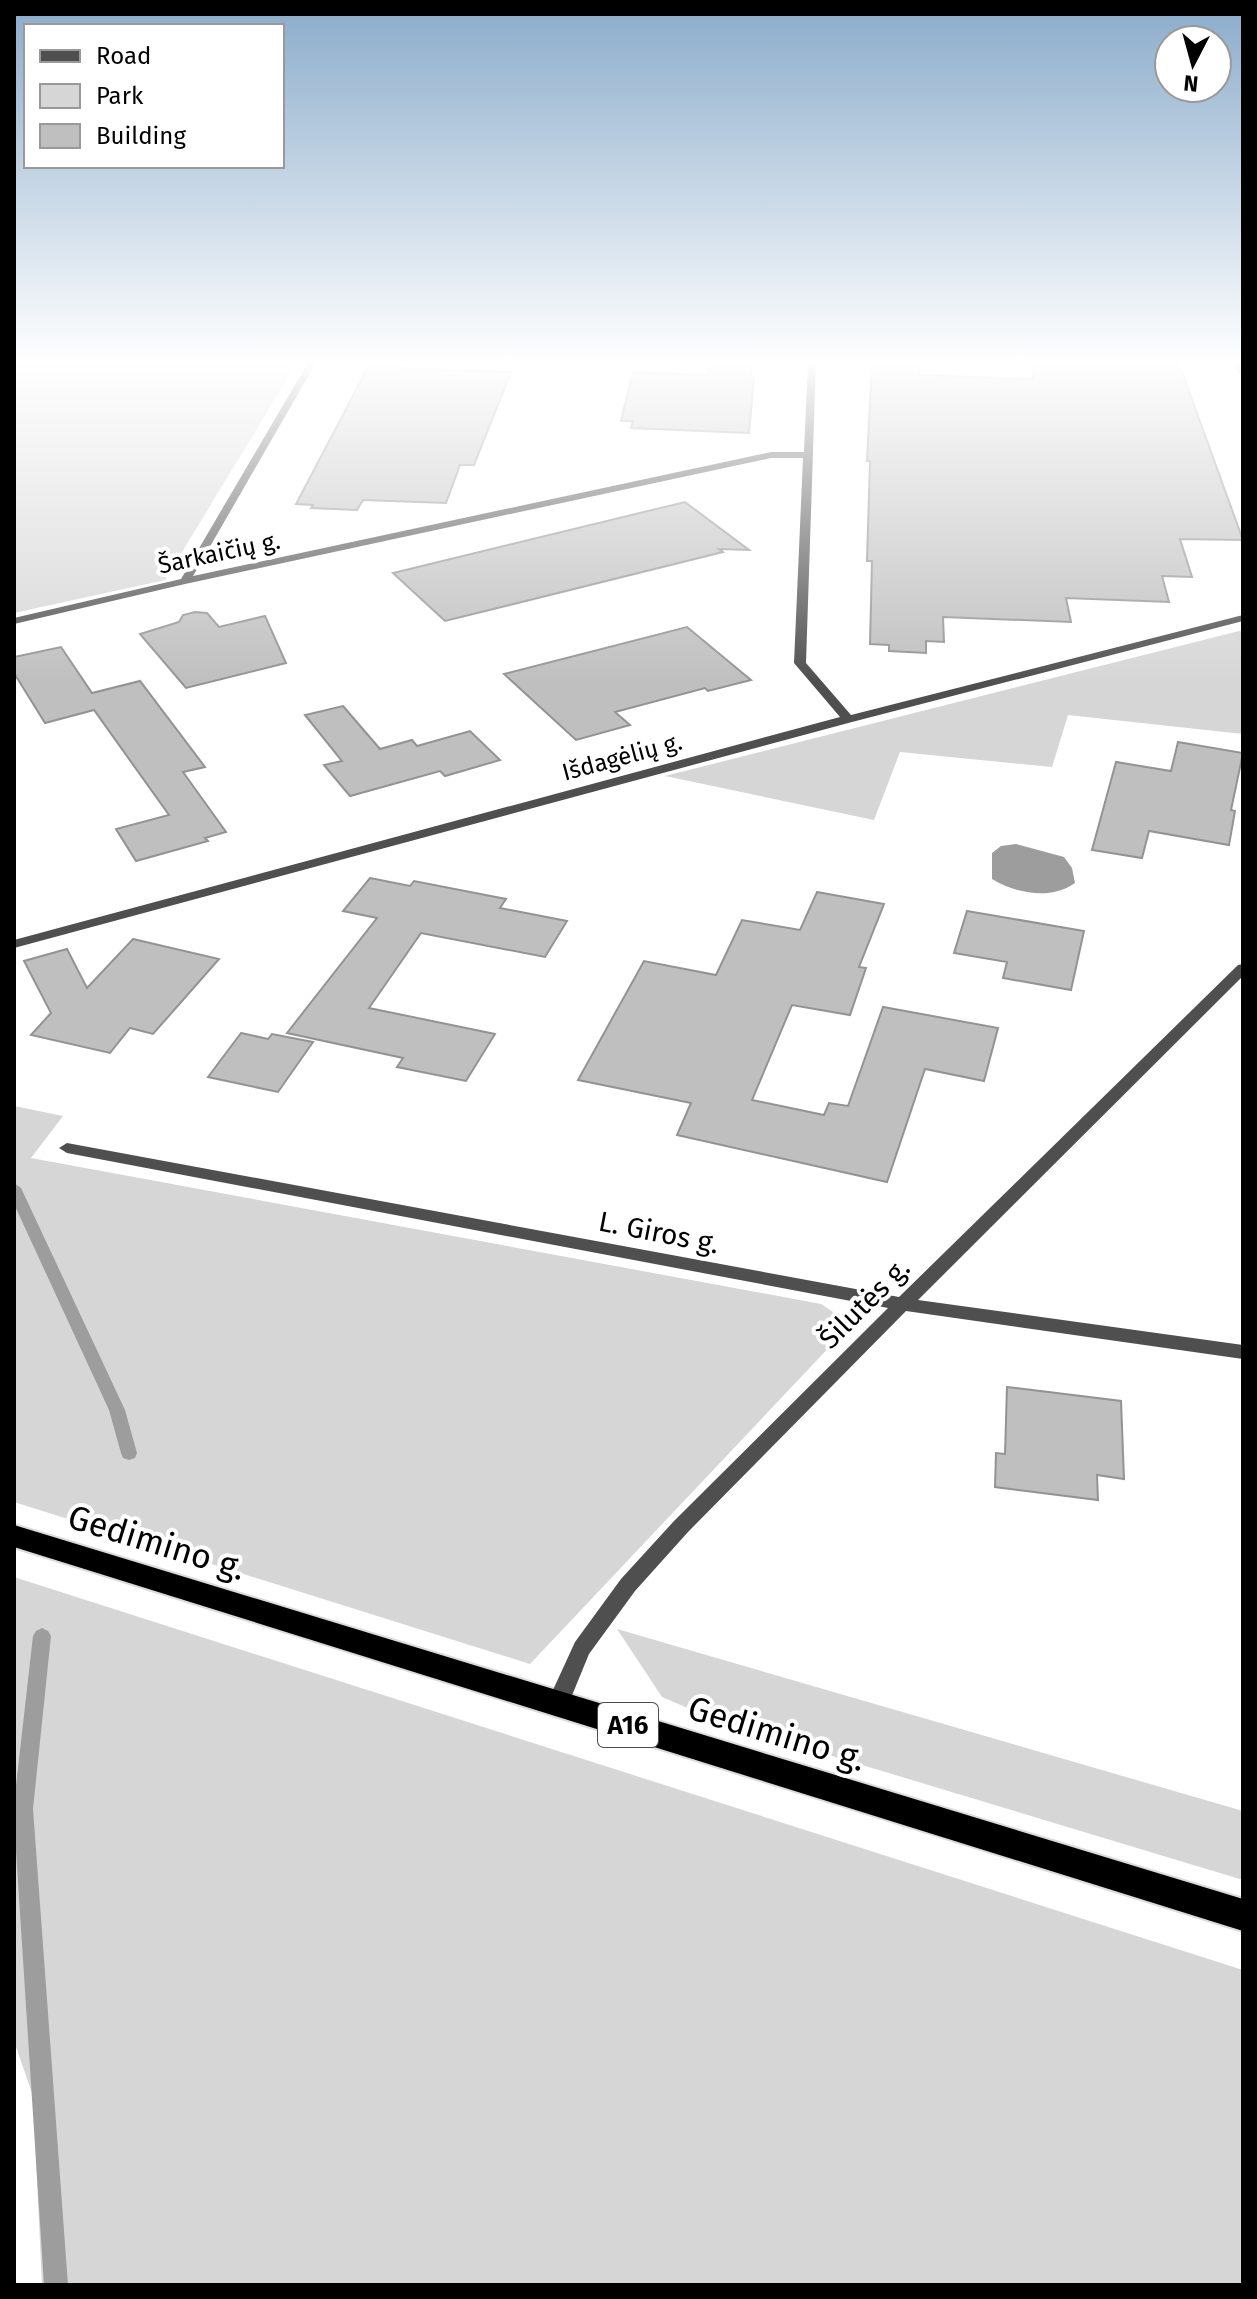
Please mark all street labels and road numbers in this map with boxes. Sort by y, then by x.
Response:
street label: Šarkaičių g. [155,525,283,580]
street label: Išdagėlių g. [559,728,685,786]
street label: L. Giros g. [596,1205,722,1260]
street label: Šilutės g. [812,1251,916,1355]
street label: Gedimino g. [63,1496,250,1589]
street label: Gedimino g. [683,1687,870,1780]
road number: A16 [598,1703,658,1747]

